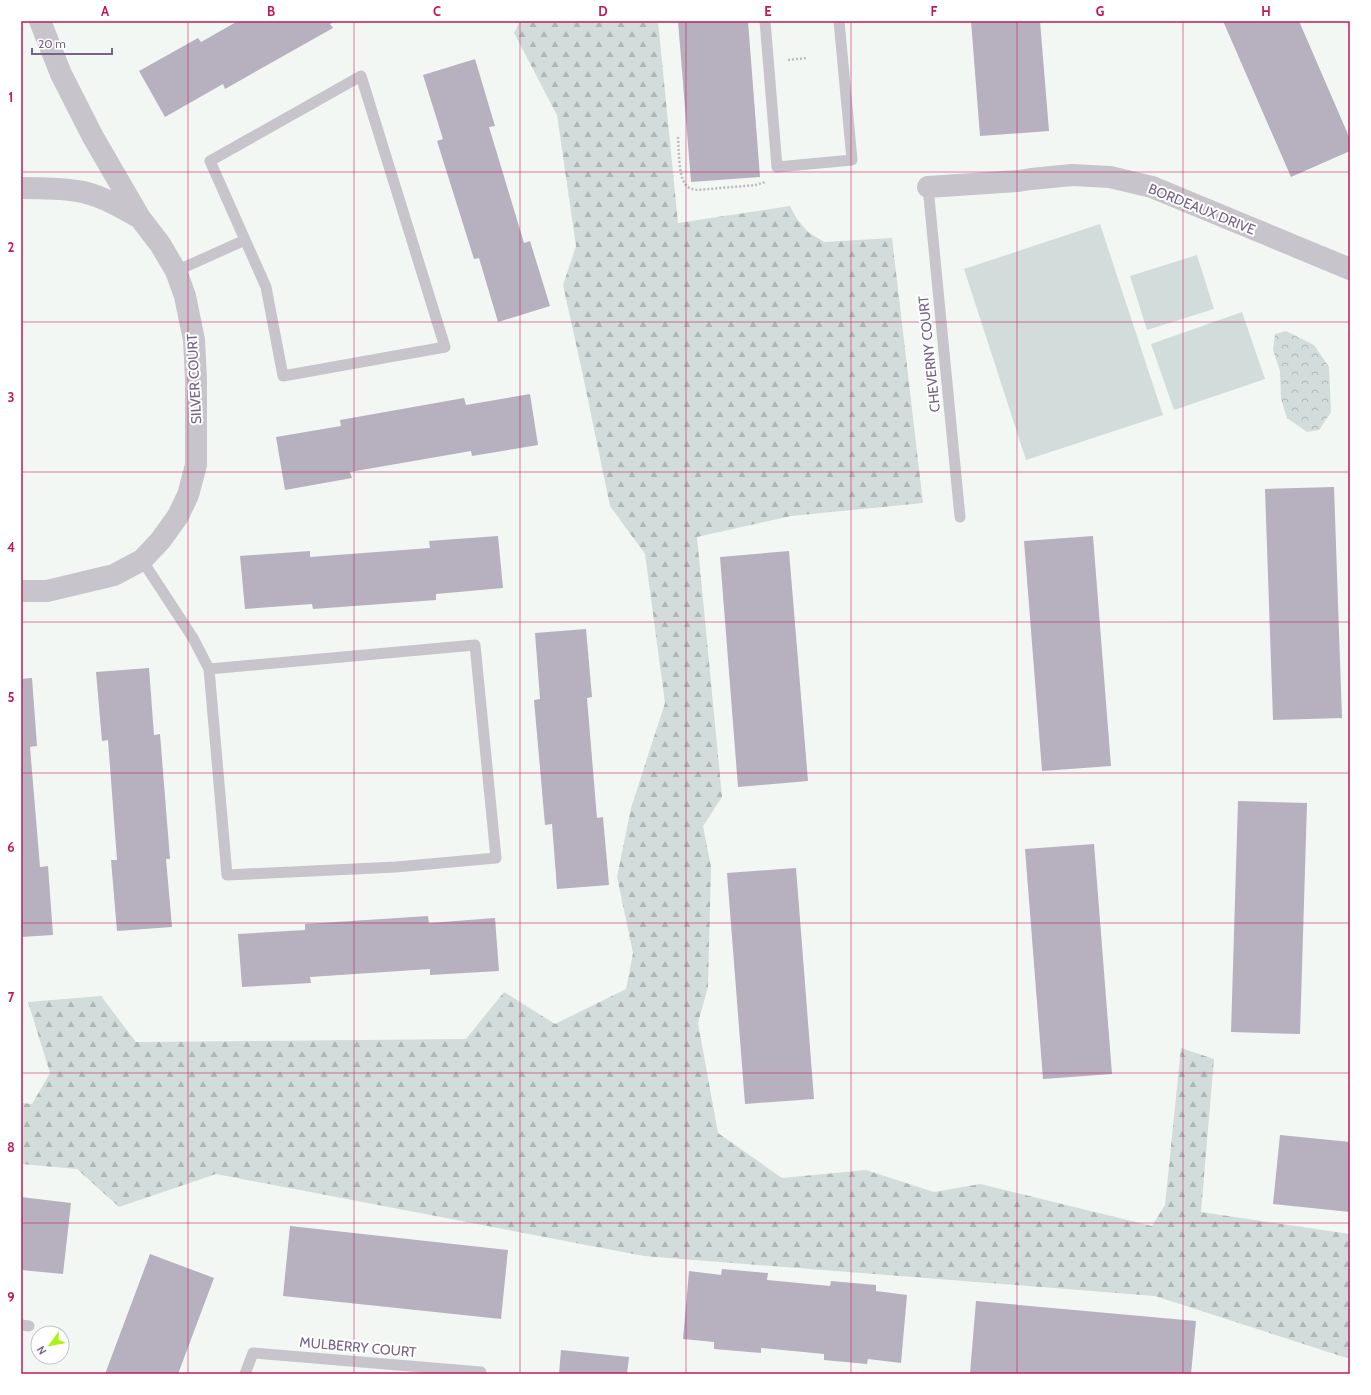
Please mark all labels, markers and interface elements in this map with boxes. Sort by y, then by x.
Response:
text: A [101,3,110,19]
text: B [267,3,275,19]
text: C [433,3,441,19]
text: D [598,3,608,19]
text: E [764,3,772,19]
text: F [931,3,938,19]
text: G [1096,3,1105,19]
text: H [1261,3,1271,19]
scale bar [32,30,112,56]
text: 20 m [38,36,66,51]
text: 1 [9,89,13,105]
street label: BORDEAUX DRIVE [1146,179,1258,239]
text: 2 [8,239,15,255]
street label: CHEVERNY COURT [914,294,944,413]
street label: SILVER COURT [183,333,205,425]
text: 3 [7,389,15,405]
text: 4 [7,539,15,555]
text: 5 [8,689,15,705]
text: 6 [7,839,15,855]
text: 7 [8,989,15,1005]
text: 8 [7,1139,15,1155]
text: 9 [7,1289,15,1305]
north arrow [30,1325,70,1365]
street label: MULBERRY COURT [299,1333,418,1361]
text: N [34,1343,50,1357]

